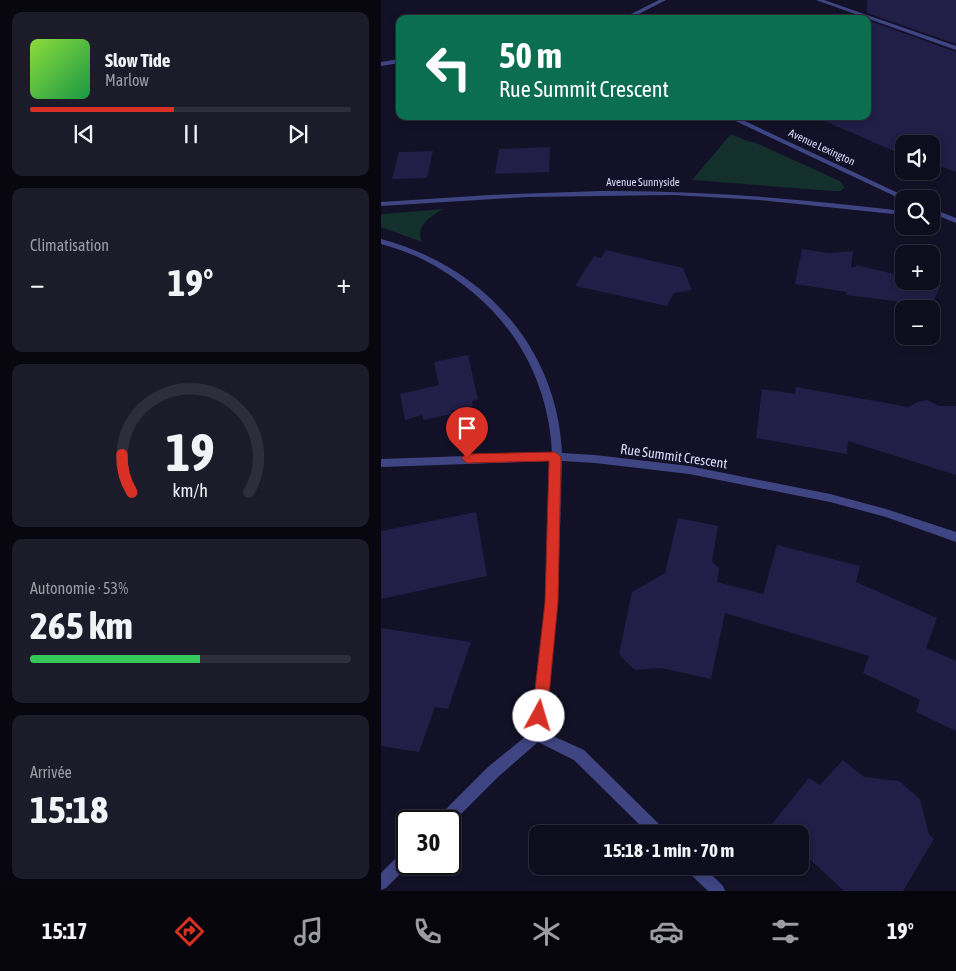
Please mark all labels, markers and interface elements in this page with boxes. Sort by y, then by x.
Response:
icon: left [416,35,481,100]
text: 50 m [499,35,562,75]
text: Slow Tide [105,49,170,71]
text: Marlow [105,71,149,89]
text: Rue Summit Crescent [499,76,669,102]
icon: previous [70,120,98,148]
icon: pause [177,120,205,148]
icon: next [284,120,312,148]
street label: Avenue Lexington [787,126,857,168]
map controls [895,135,940,345]
button: sound [895,135,940,180]
street label: Avenue Sunnyside [606,176,680,188]
button: search [895,190,940,235]
text: Climatisation [30,236,109,254]
button: + [895,245,940,290]
text: 19° [167,261,214,304]
text: − [30,267,45,299]
text: + [336,267,351,299]
button: − [895,300,940,345]
pin [446,407,488,458]
icon: arrive [453,414,481,442]
text: 19 [166,422,215,482]
street label: Rue Summit Crescent [619,441,729,471]
text: km/h [173,480,208,501]
text: Autonomie · 53% [30,579,128,597]
text: 265 km [30,604,133,647]
position arrow [512,689,564,741]
text: Arrivée [30,763,72,781]
text: 15:18 [30,788,108,831]
speed limit sign: 30 [396,810,461,875]
text: 15:18 · 1 min · 70 m [604,839,734,861]
icon: directions [172,914,207,949]
icon: music [291,914,326,949]
icon: phone [410,914,445,949]
icon: climate [529,914,564,949]
icon: car [649,914,684,949]
icon: filters [768,914,803,949]
text: 15:17 [42,918,87,944]
text: 19° [887,918,914,944]

